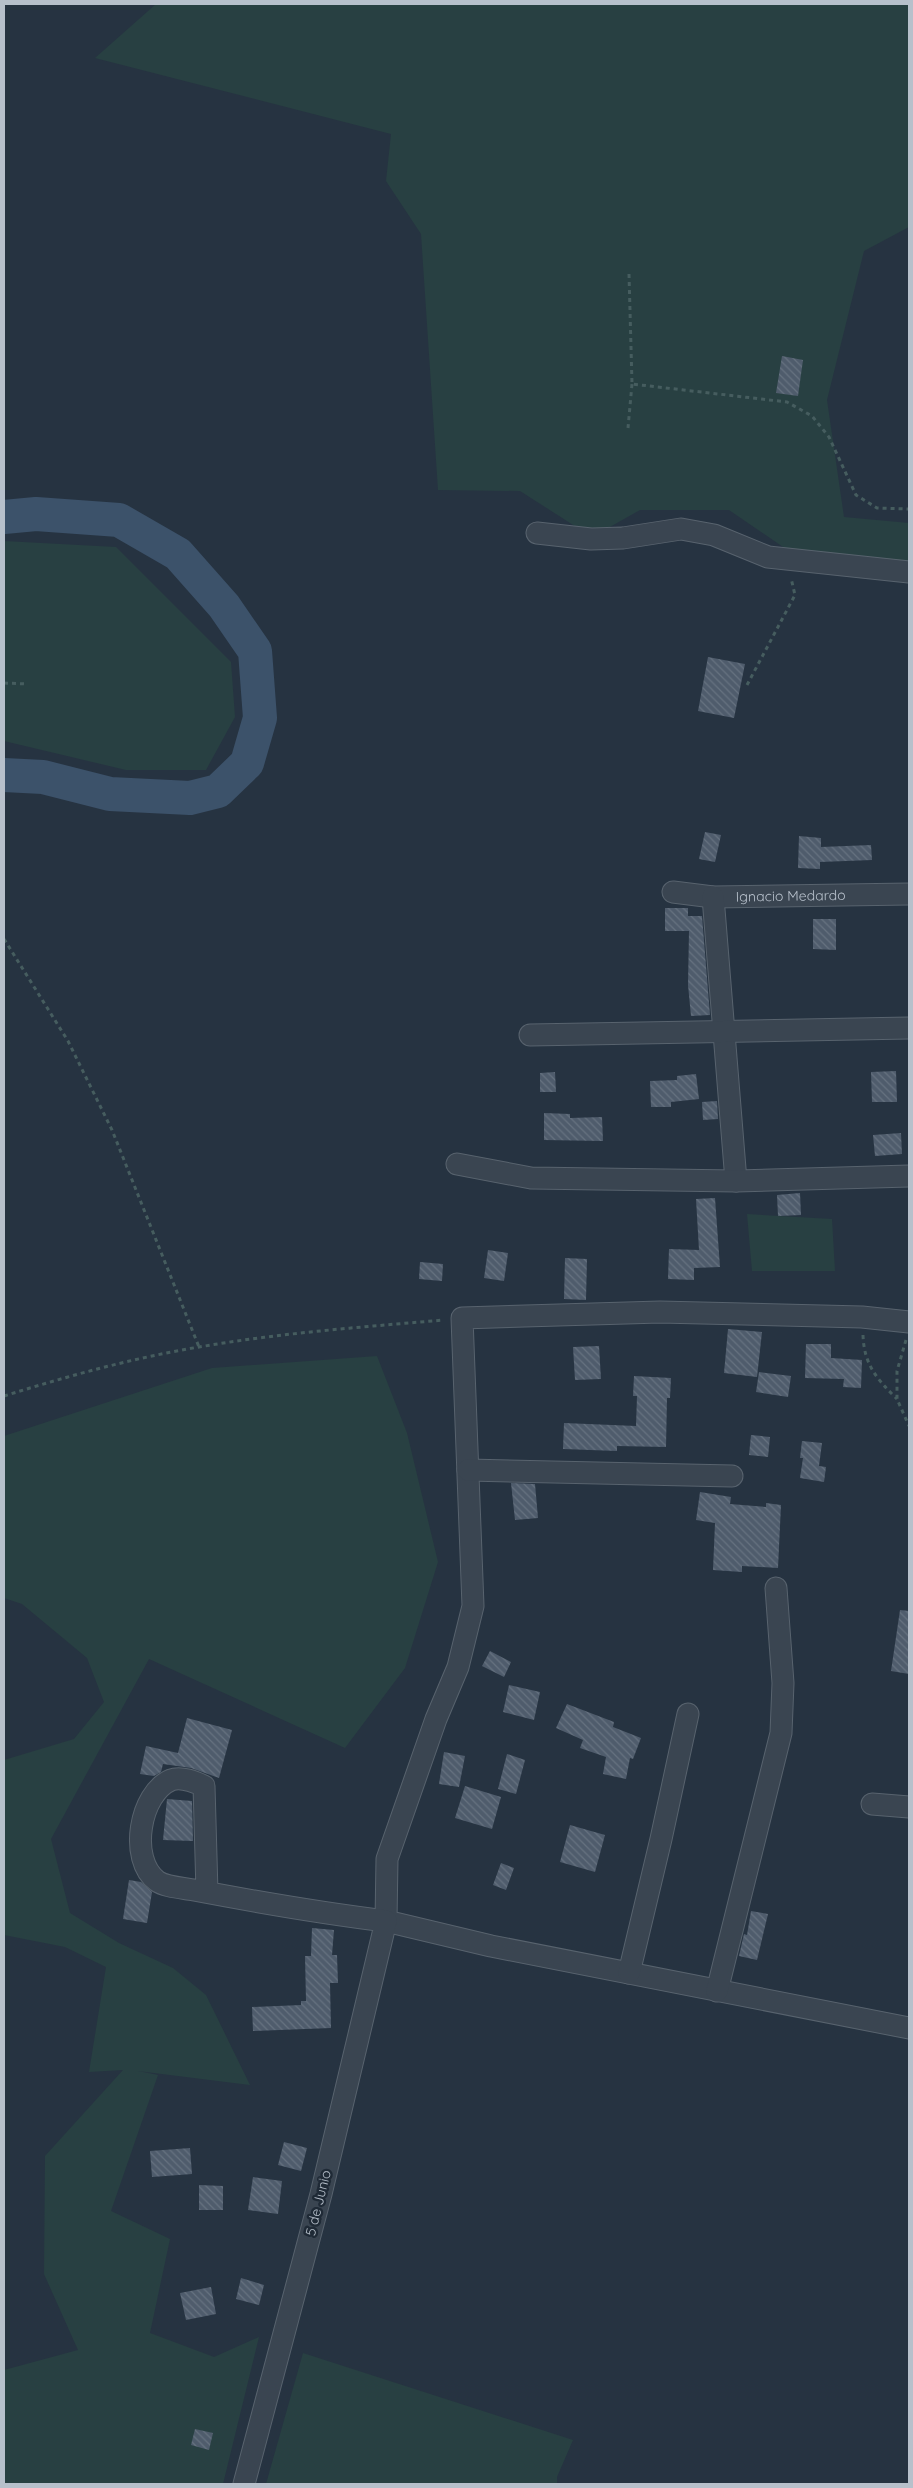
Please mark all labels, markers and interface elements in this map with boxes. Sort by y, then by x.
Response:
street label: Ignacio Medardo [736,886,846,906]
street label: 5 de Junio [301,2168,335,2238]

